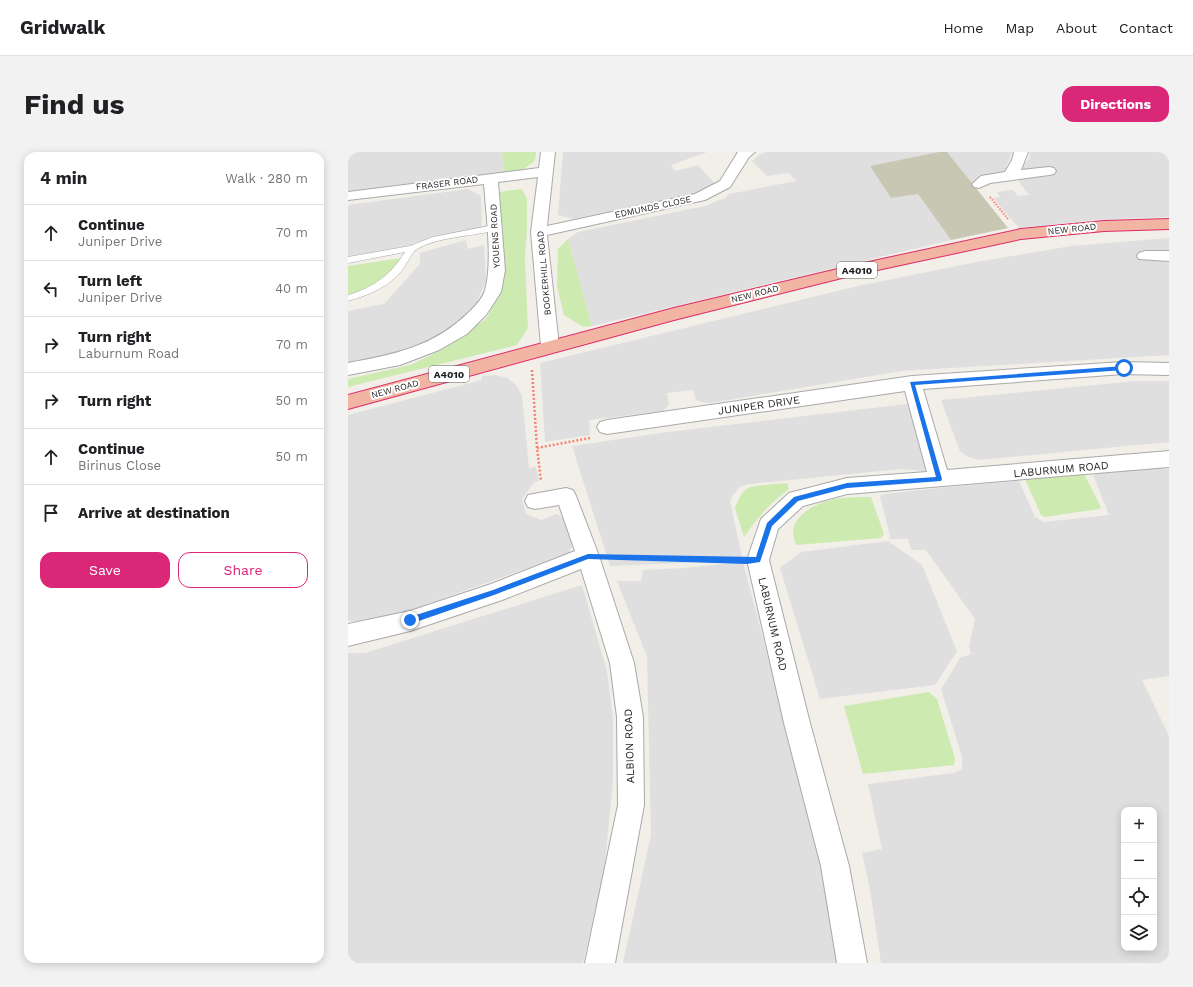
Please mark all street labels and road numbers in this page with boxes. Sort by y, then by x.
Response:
street label: FRASER ROAD [415,174,479,192]
street label: EDMUNDS CLOSE [614,194,692,220]
street label: YOUENS ROAD [488,204,502,268]
street label: NEW ROAD [1047,221,1097,237]
street label: BOOKERHILL ROAD [535,230,553,316]
road number: A4010 [837,262,877,278]
street label: NEW ROAD [730,283,780,305]
road number: A4010 [429,366,469,382]
street label: NEW ROAD [370,378,420,400]
street label: JUNIPER DRIVE [717,393,801,418]
street label: LABURNUM ROAD [1013,459,1109,480]
street label: LABURNUM ROAD [755,576,790,672]
street label: ALBION ROAD [622,708,637,784]

